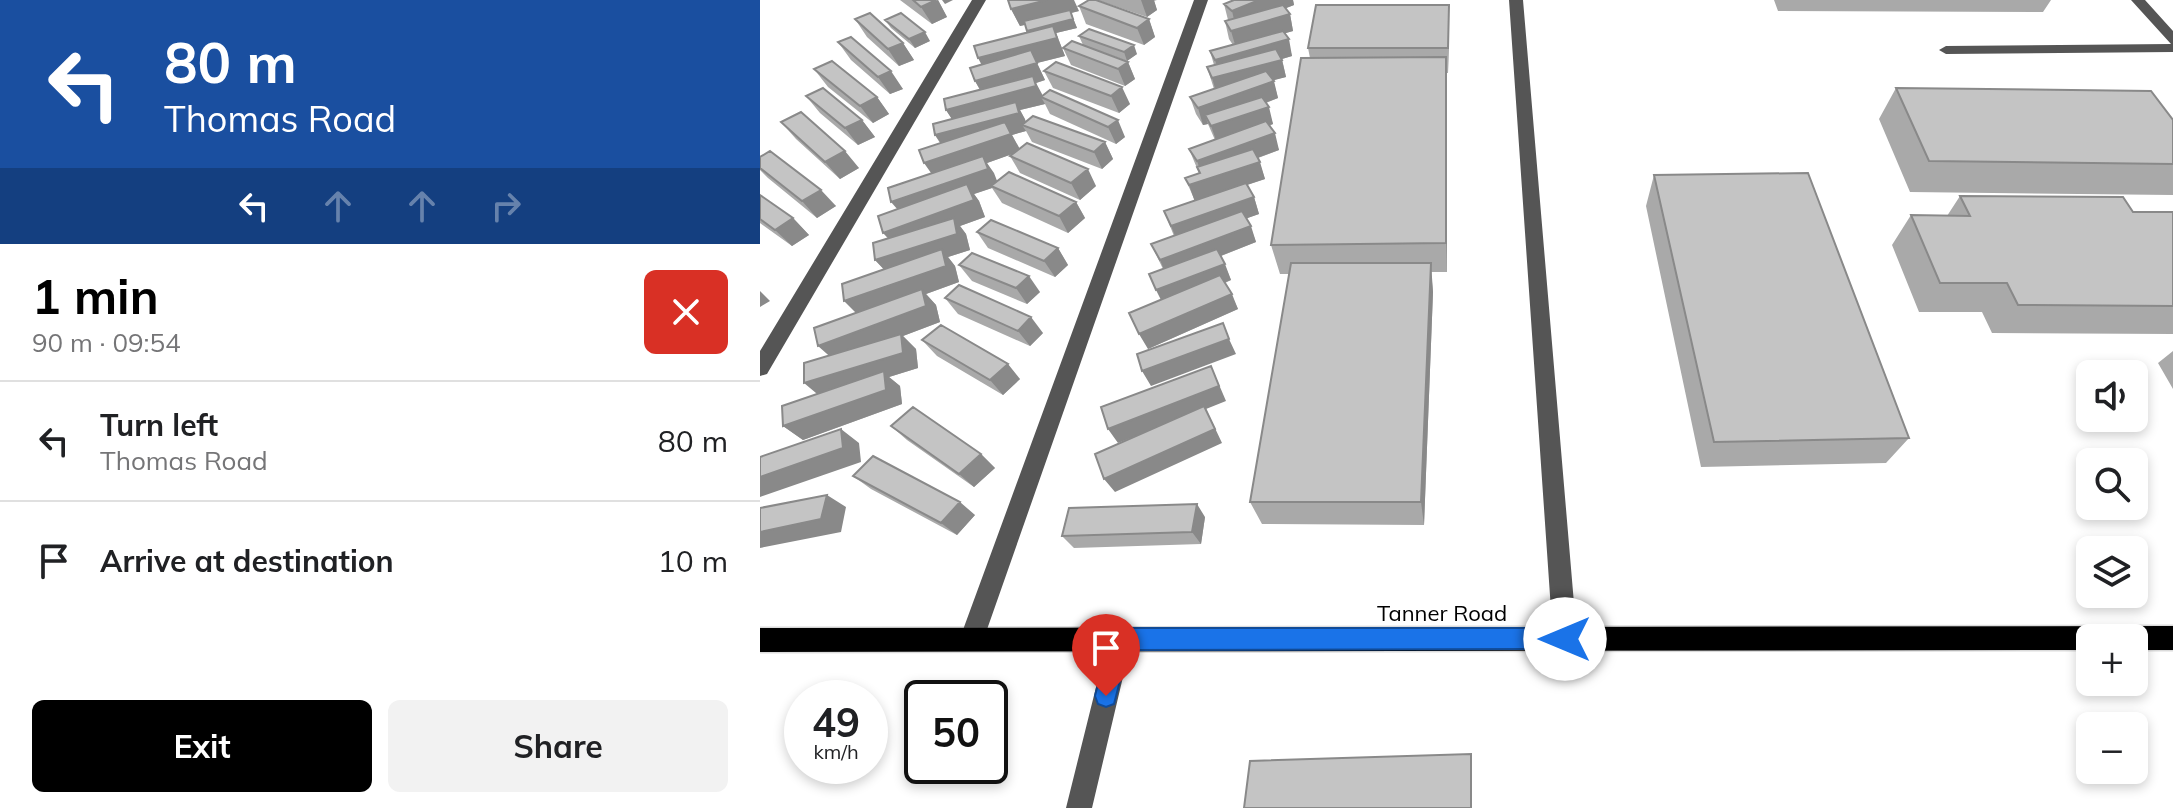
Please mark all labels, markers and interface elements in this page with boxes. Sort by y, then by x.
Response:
text: 80 m [164,27,297,97]
icon: left [32,32,136,136]
text: Thomas Road [164,96,396,141]
icon: left [232,184,276,228]
icon: ahead [316,184,360,228]
icon: ahead [400,184,444,228]
icon: right [484,184,528,228]
text: 1 min [32,266,159,326]
button: close [644,270,728,354]
text: 90 m · 09:54 [32,326,181,359]
map controls [2076,360,2148,784]
button: sound [2076,360,2148,432]
text: Turn left [100,406,218,444]
icon: left [32,419,76,463]
text: 80 m [658,422,728,460]
text: Thomas Road [100,444,268,477]
button: search [2076,448,2148,520]
button: layers [2076,536,2148,608]
icon: arrive [32,539,76,583]
text: Arrive at destination [100,542,394,580]
text: 10 m [658,542,728,580]
position arrow [1523,597,1607,681]
street label: Tanner Road [1377,599,1507,627]
pin [1072,614,1140,696]
button: + [2076,624,2148,696]
icon: arrive [1084,626,1128,670]
speed limit sign: 50 [904,680,1008,784]
text: 49 [812,697,860,747]
button: Exit [32,700,372,792]
button: Share [388,700,728,792]
button: − [2076,712,2148,784]
text: km/h [813,739,859,764]

